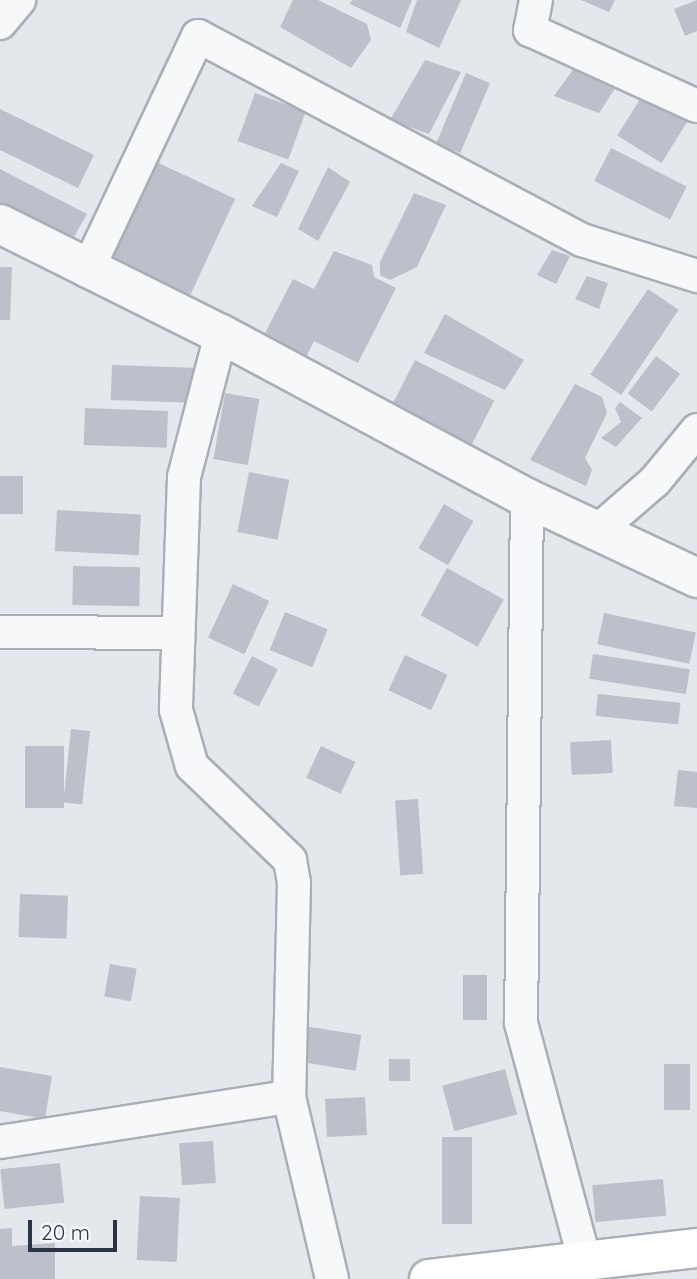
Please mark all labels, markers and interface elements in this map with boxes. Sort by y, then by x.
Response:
scale bar [32,1206,121,1250]
text: 20 m [41,1219,90,1245]

